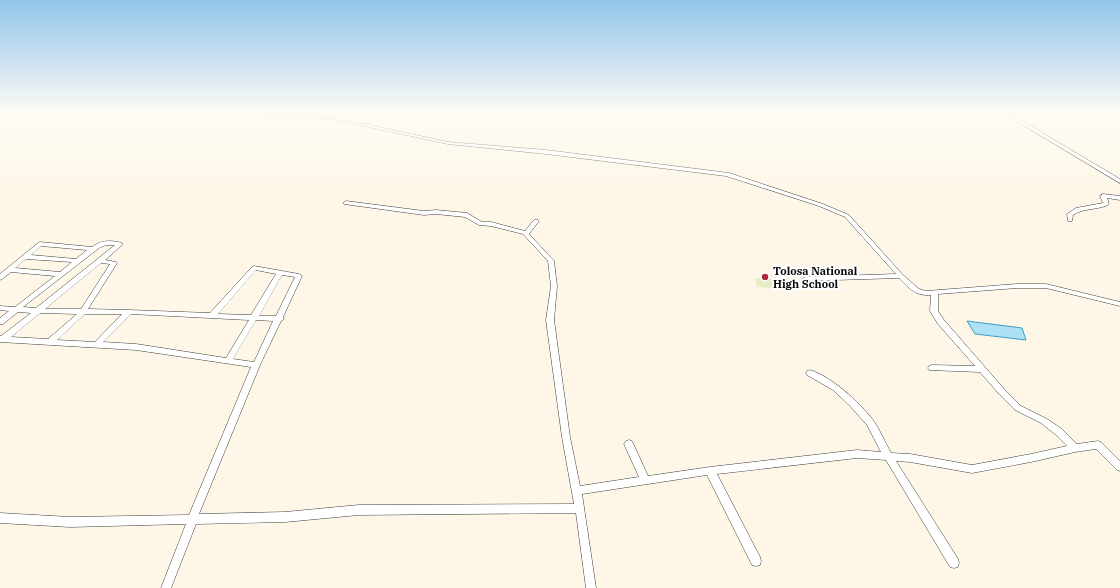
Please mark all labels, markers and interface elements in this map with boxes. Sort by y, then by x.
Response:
place label: Tolosa National High School [773,264,858,291]
marker: Tolosa National High School [760,272,770,282]

